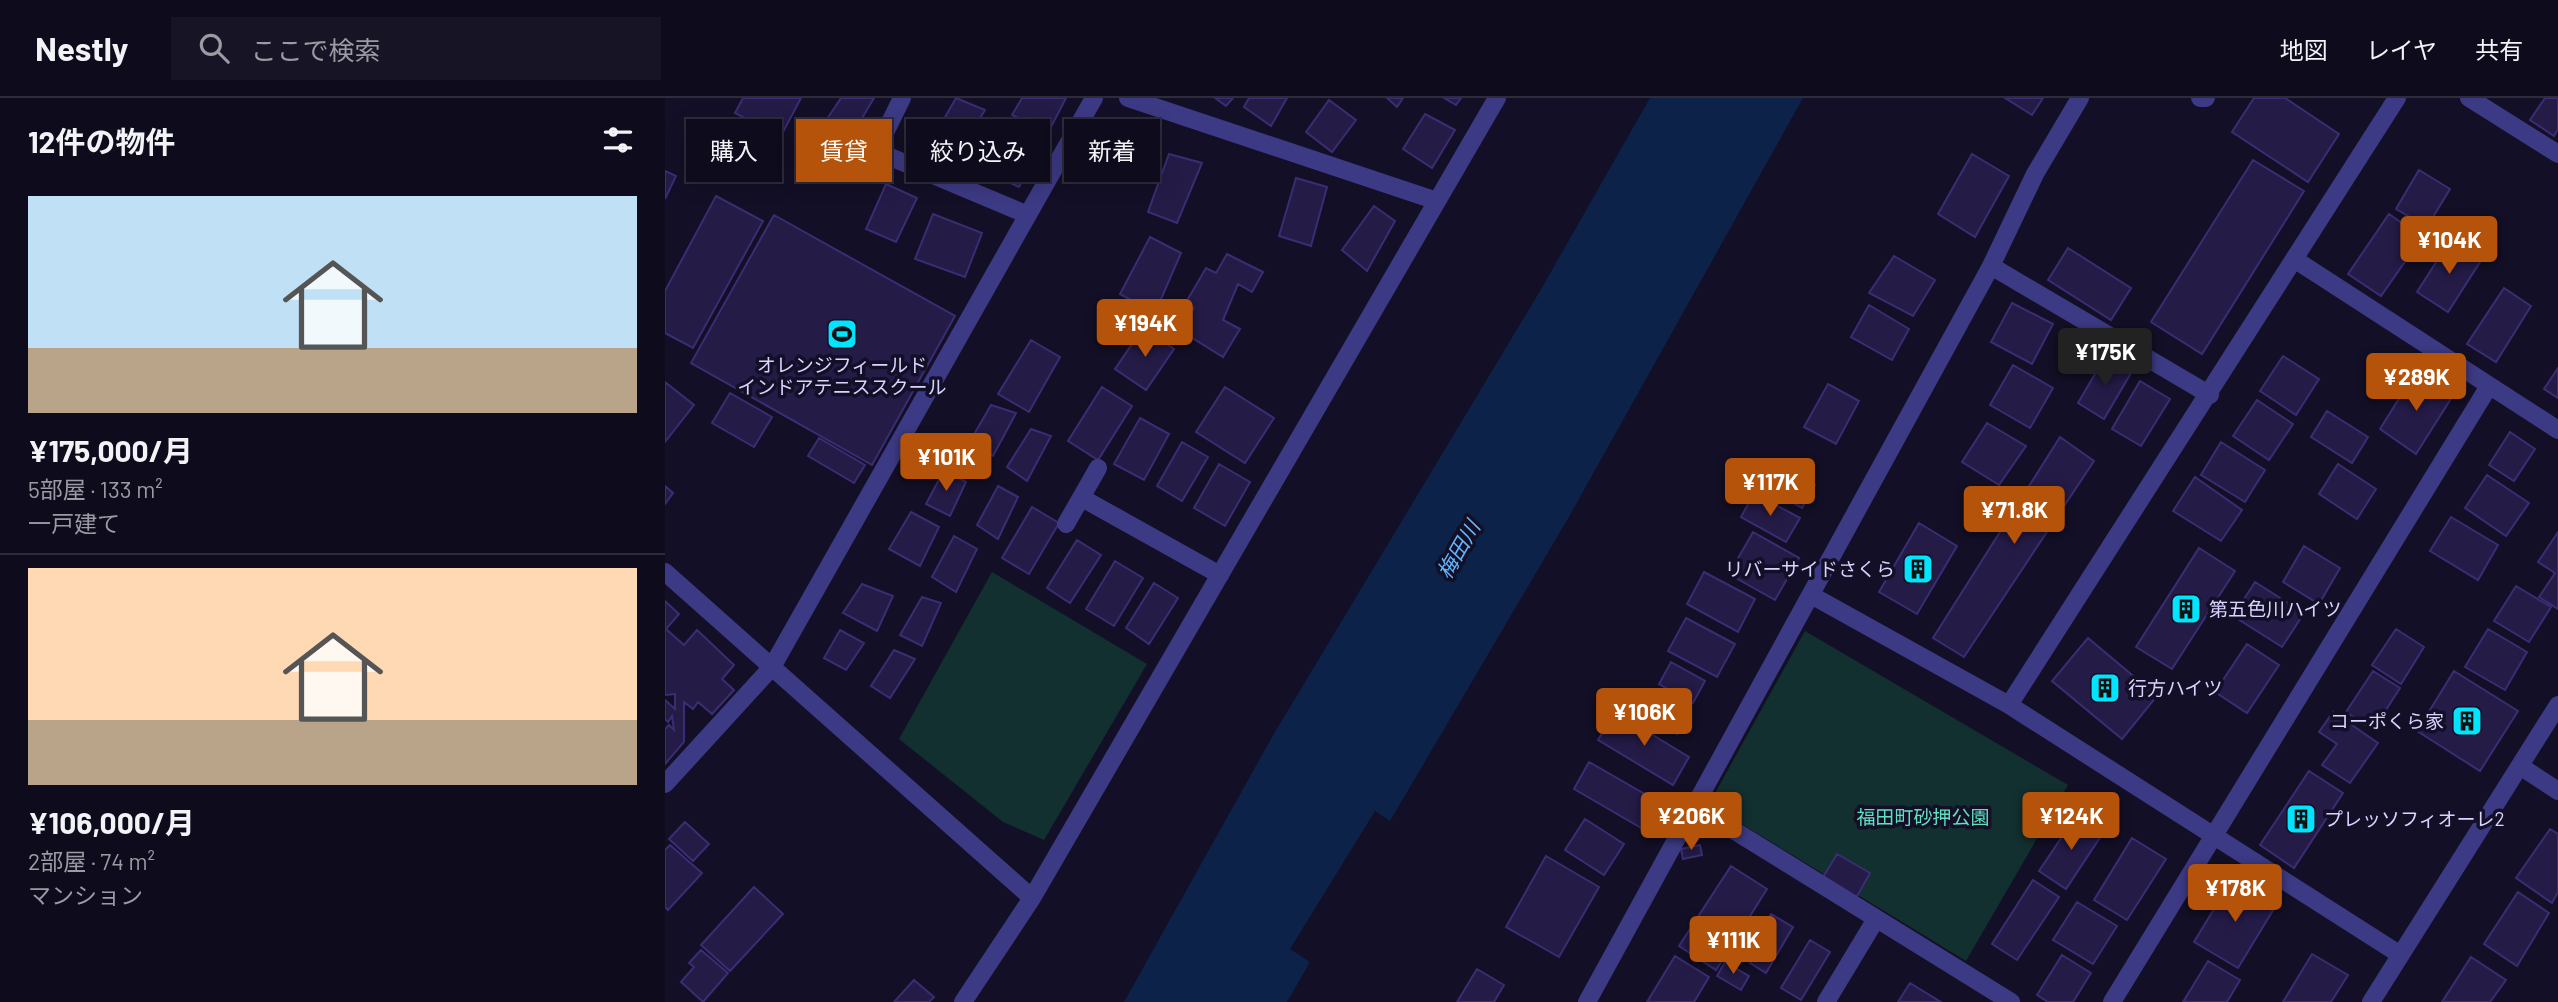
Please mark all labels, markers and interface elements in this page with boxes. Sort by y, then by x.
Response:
search box [171,17,661,80]
text: Nestly [35,28,129,68]
icon: search [195,29,233,67]
text: ここで検索 [251,34,381,65]
text: 地図 [2280,35,2328,64]
text: レイヤ [2366,35,2437,64]
text: 共有 [2475,35,2523,64]
chip: 購入 [686,119,782,182]
chip: 賃貸 [796,119,892,182]
chip: 絞り込み [906,119,1050,182]
chip: 新着 [1064,119,1160,182]
icon: filters [599,121,637,159]
text: 12件の物件 [28,123,175,159]
pin: ¥104K [2400,216,2498,276]
text: ¥104K [2416,225,2482,253]
icon: home [270,242,396,368]
pin: ¥194K [1096,300,1194,359]
text: ¥194K [1113,308,1177,336]
sports icon: オレンジフィールド インドアテニススクール [825,317,859,351]
pin: ¥175K [2056,328,2154,388]
text: ¥175K [2074,337,2136,365]
place label: オレンジフィールド インドアテニススクール [737,353,947,398]
pin: ¥289K [2367,354,2465,413]
text: ¥289K [2382,362,2450,390]
text: ¥175,000/月 [28,432,193,468]
pin: ¥101K [897,434,995,493]
text: ¥101K [916,442,976,470]
pin: ¥117K [1721,458,1819,518]
text: ¥117K [1741,467,1799,495]
text: 5部屋 · 133 m² [28,475,163,503]
pin: ¥71.8K [1957,486,2071,546]
text: ¥71.8K [1980,495,2048,523]
text: 一戸建て [28,509,120,537]
water label: 梅田川 [1431,514,1485,583]
building icon: リバーサイドさくら [1901,552,1935,586]
place label: リバーサイドさくら [1724,557,1895,580]
building icon: 第五色川ハイツ [2169,592,2203,626]
place label: 第五色川ハイツ [2209,597,2342,620]
icon: home [270,614,396,740]
building icon: 行方ハイツ [2088,671,2122,705]
place label: 行方ハイツ [2128,676,2223,699]
pin: ¥106K [1595,688,1693,748]
text: ¥106K [1612,697,1676,725]
building icon: コーポくら家 [2450,704,2484,738]
place label: コーポくら家 [2330,709,2444,732]
pin: ¥206K [1642,792,1740,852]
pin: ¥124K [2022,792,2120,852]
text: ¥206K [1657,801,1725,829]
text: ¥124K [2038,801,2104,829]
building icon: プレッソフィオーレ2 [2284,802,2318,836]
text: ¥106,000/月 [28,804,195,840]
park label: 福田町砂押公園 [1856,805,1990,828]
place label: プレッソフィオーレ2 [2324,807,2505,830]
text: 2部屋 · 74 m² [28,847,155,875]
pin: ¥178K [2186,864,2284,924]
text: ¥178K [2204,873,2266,901]
text: マンション [28,881,143,909]
pin: ¥111K [1684,916,1782,976]
text: ¥111K [1706,925,1760,953]

